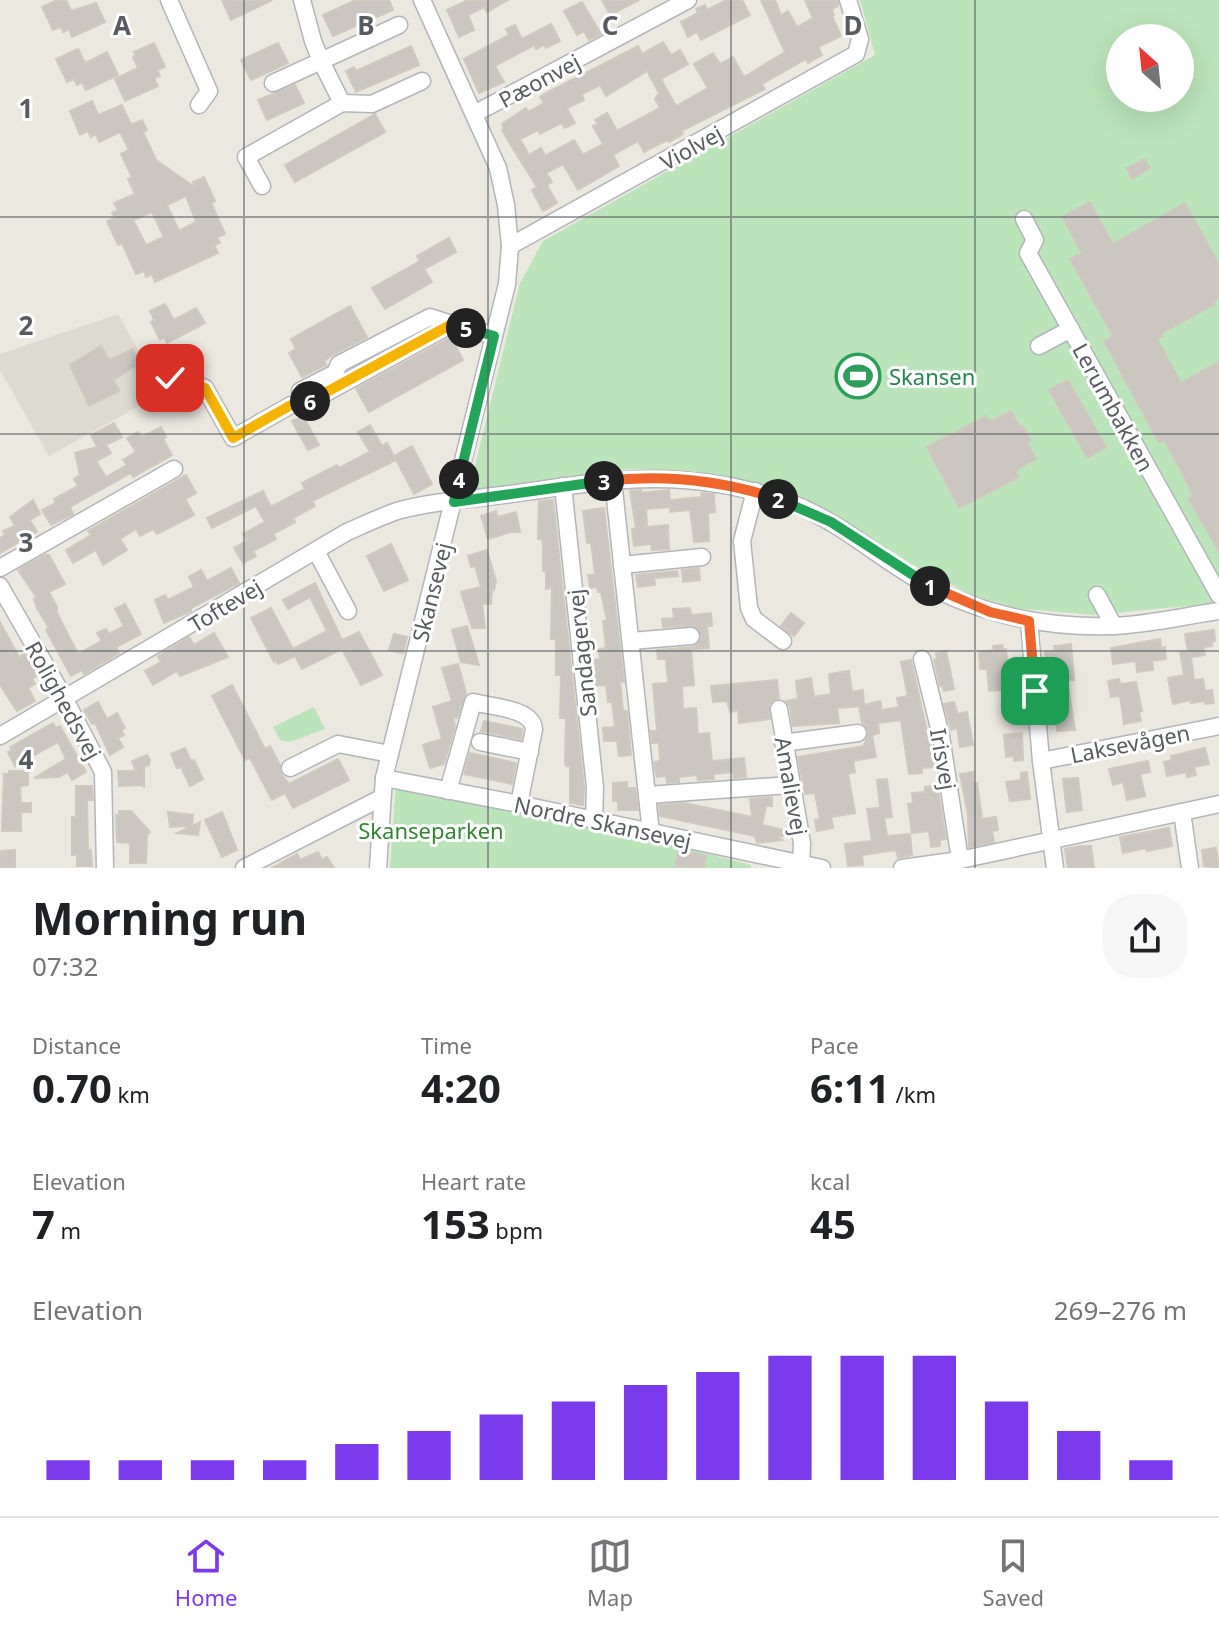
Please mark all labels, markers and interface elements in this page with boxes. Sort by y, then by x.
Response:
text: A [113,7,131,43]
text: B [357,7,375,43]
text: C [602,7,618,43]
text: D [843,7,863,43]
north arrow [1106,24,1194,112]
map controls [1106,24,1194,112]
street label: Pæonvej [493,46,585,114]
text: 1 [19,90,33,126]
street label: Violvej [654,118,728,176]
text: 2 [19,307,34,343]
pin: 5 [446,308,486,348]
text: 5 [460,313,472,343]
street label: Lerumbakken [1066,337,1162,477]
pin [136,344,204,412]
sports icon: Skansen [834,352,882,400]
icon: check [148,356,192,400]
place label: Skansen [889,361,975,391]
pin: 6 [290,381,330,421]
text: 6 [304,386,316,416]
pin: 4 [439,459,479,499]
pin: 3 [584,461,624,501]
text: 4 [453,464,465,494]
text: 3 [598,466,610,496]
pin: 2 [758,479,798,519]
text: 2 [772,484,784,514]
text: 3 [19,524,33,560]
street label: Skansevej [404,539,458,645]
pin: 1 [910,566,950,606]
street label: Toftevej [183,571,267,639]
text: 1 [924,571,936,601]
street label: Sandagervej [559,588,603,718]
street label: Rolighedsvej [19,635,109,765]
pin [1001,657,1069,725]
icon: arrive [1013,669,1057,713]
street label: Laksevågen [1068,717,1192,769]
street label: Irisvej [924,726,964,792]
street label: Amalievej [769,734,815,838]
text: 4 [19,741,34,777]
street label: Nordre Skansevej [512,789,694,855]
park label: Skanseparken [358,815,504,845]
text: Morning run [32,888,307,948]
button: share [1103,894,1187,978]
text: 07:32 [32,948,98,984]
text: Distance [32,1030,121,1060]
text: Time [421,1030,472,1060]
text: Pace [810,1030,859,1060]
text: 0.70 [32,1060,112,1115]
text: 4:20 [421,1060,501,1115]
text: 6:11 [810,1060,890,1115]
text: km [112,1079,150,1109]
text: /km [890,1079,936,1109]
text: Elevation [32,1166,126,1196]
text: Heart rate [421,1166,526,1196]
text: kcal [810,1166,850,1196]
text: 7 [32,1196,55,1251]
text: 153 [421,1196,490,1251]
text: 45 [810,1196,856,1251]
text: m [55,1215,81,1245]
text: bpm [490,1215,543,1245]
text: Elevation [32,1292,143,1328]
text: 269–276 m [1054,1292,1187,1328]
tab: Home [175,1534,237,1612]
tab: Map [587,1534,633,1612]
tab: Saved [983,1534,1044,1612]

